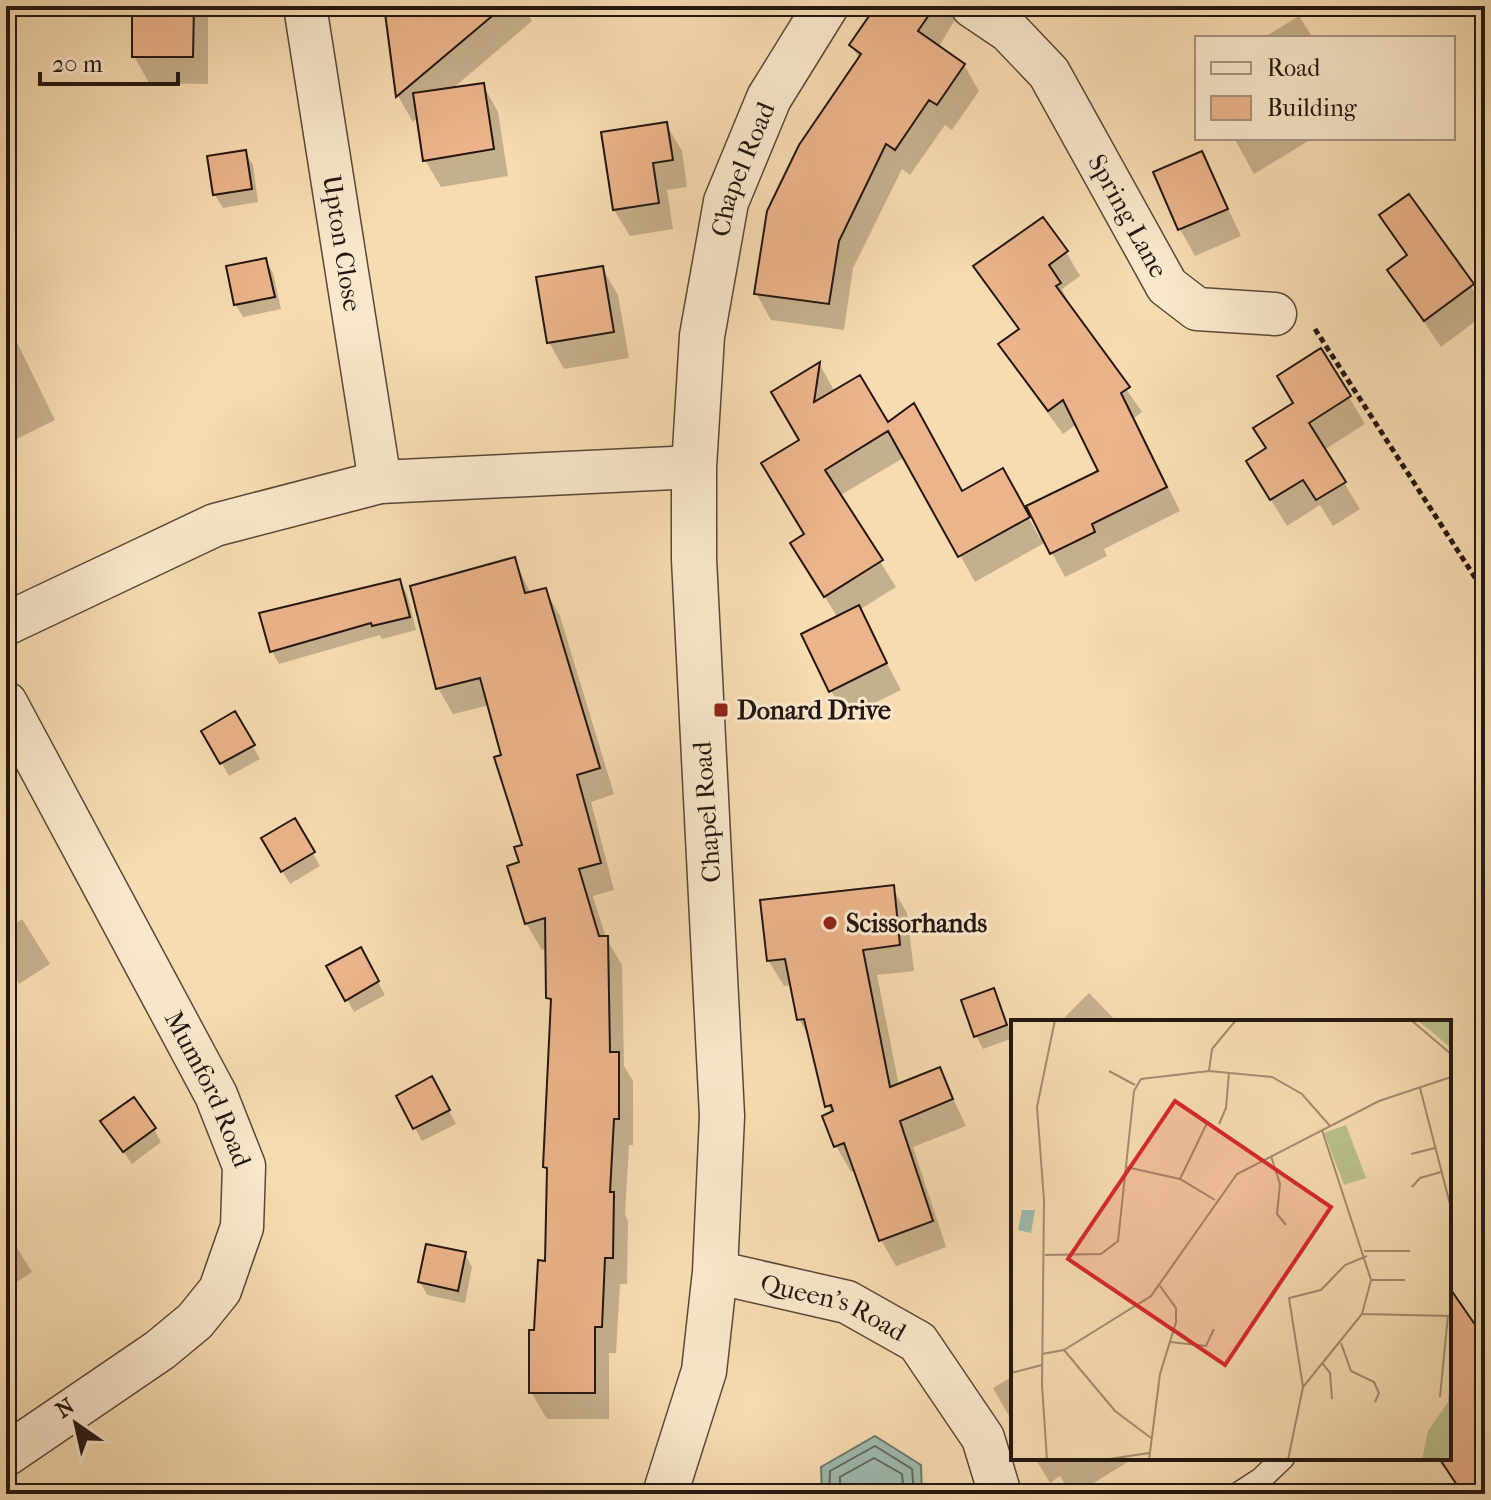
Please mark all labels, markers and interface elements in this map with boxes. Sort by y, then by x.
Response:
scale bar [40,36,178,86]
legend [1195,36,1455,140]
text: 20 m [52,50,103,78]
text: Road [1267,54,1321,82]
text: Building [1267,94,1358,122]
street label: Chapel Road [705,96,782,239]
street label: Spring Lane [1082,149,1175,283]
street label: Upton Close [316,173,368,314]
place label: Donard Drive [737,695,891,726]
marker: Donard Drive [712,701,730,719]
street label: Chapel Road [687,739,727,884]
place label: Scissorhands [846,908,987,939]
marker: Scissorhands [821,914,839,932]
street label: Mumford Road [158,1005,259,1172]
inset map [1011,1020,1451,1460]
street label: Queen's Road [757,1267,912,1348]
north arrow [36,1384,116,1464]
text: N [51,1393,80,1424]

